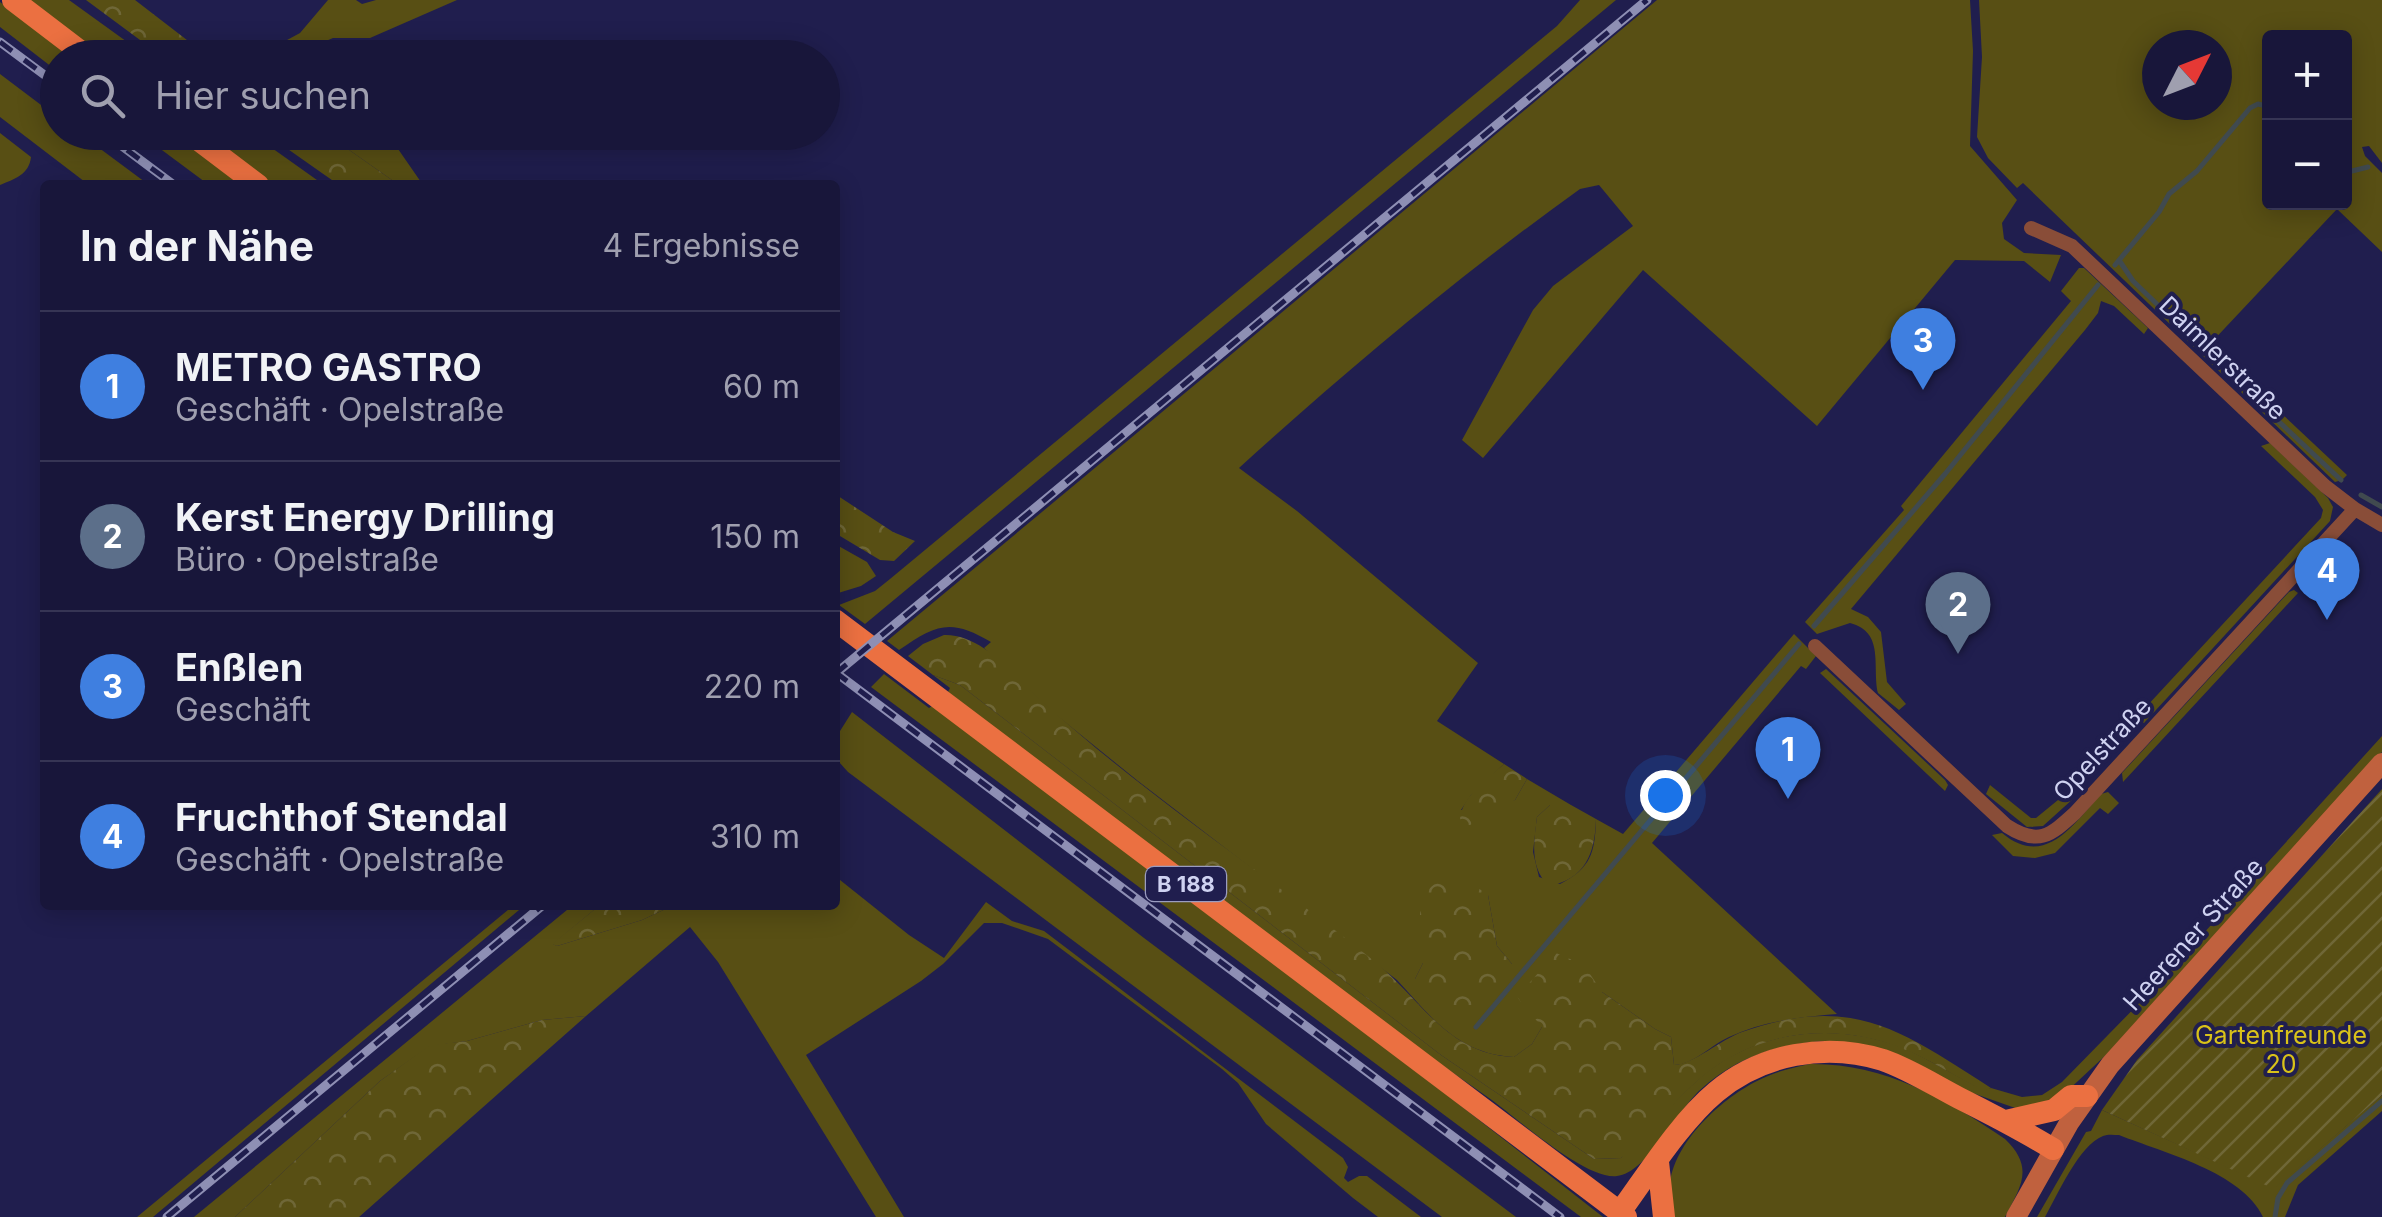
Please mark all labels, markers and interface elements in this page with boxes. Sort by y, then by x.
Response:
north arrow [2142,30,2232,120]
map controls [2262,30,2352,210]
button: + [2262,30,2352,120]
search box [40,40,840,150]
icon: search [75,68,130,123]
text: Hier suchen [155,72,371,118]
button: − [2262,120,2352,210]
text: In der Nähe [80,220,314,271]
text: 4 Ergebnisse [603,226,800,265]
street label: Daimlerstraße [2153,290,2293,426]
pin: 3 [1890,308,1956,390]
text: METRO GASTRO [175,344,482,390]
text: 1 [106,367,119,406]
text: 60 m [723,367,800,406]
text: Geschäft · Opelstraße [175,390,504,429]
text: Kerst Energy Drilling [175,494,555,540]
text: 2 [102,517,123,556]
text: 150 m [710,517,800,556]
pin: 4 [2294,538,2360,620]
text: Büro · Opelstraße [175,540,439,579]
pin: 2 [1926,572,1990,654]
text: Enßlen [175,644,303,690]
text: 3 [102,667,123,706]
text: 220 m [704,667,800,706]
text: Geschäft [175,690,311,729]
street label: Opelstraße [2047,691,2157,807]
pin: 1 [1756,716,1820,799]
your location [1640,770,1691,821]
text: Fruchthof Stendal [175,794,508,840]
text: 4 [102,817,123,856]
text: 310 m [710,817,800,856]
text: Geschäft · Opelstraße [175,840,504,879]
street label: Heerener Straße [2117,852,2269,1016]
road number: B 188 [1146,867,1226,901]
park label: Gartenfreunde 20 [2195,1020,2367,1079]

